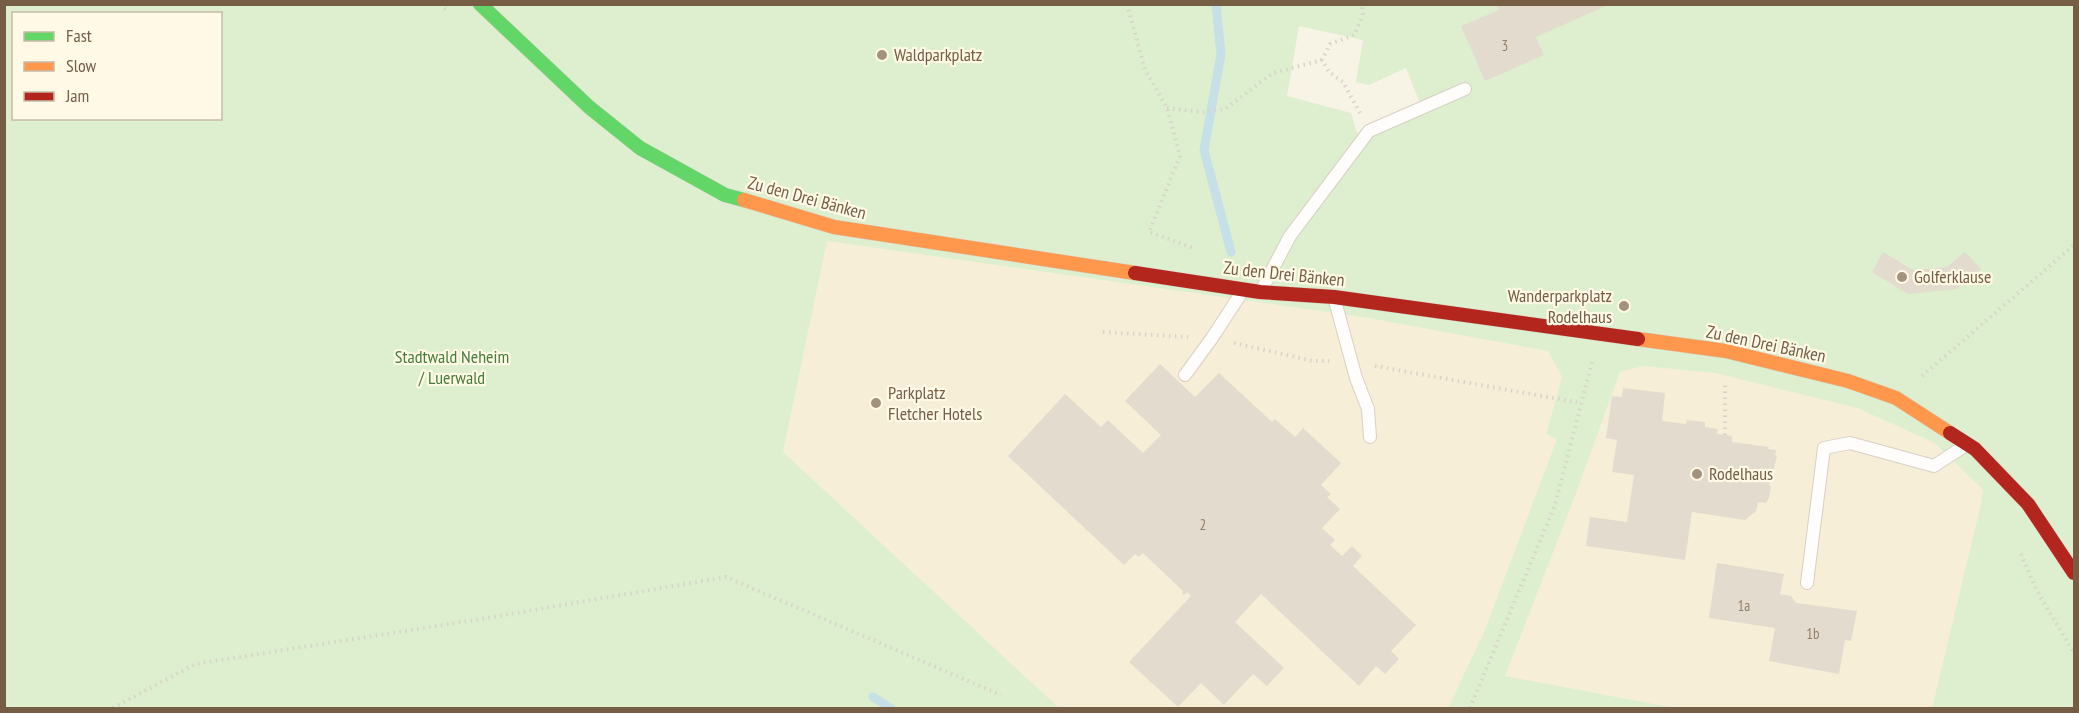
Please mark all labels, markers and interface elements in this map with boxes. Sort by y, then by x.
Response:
legend [12,12,222,120]
text: Fast [66,24,92,47]
house number: 3 [1502,36,1508,55]
place label: Waldparkplatz [894,43,982,66]
marker: Waldparkplatz [875,48,889,62]
text: Slow [66,54,97,77]
text: Jam [65,84,89,107]
street label: Zu den Drei Bänken [745,171,869,224]
street label: Zu den Drei Bänken [1222,256,1346,291]
place label: Golferklause [1914,265,1991,288]
marker: Golferklause [1895,270,1909,284]
place label: Wanderparkplatz Rodelhaus [1508,284,1612,328]
marker: Wanderparkplatz Rodelhaus [1617,299,1631,313]
street label: Zu den Drei Bänken [1704,320,1828,367]
park label: Stadtwald Neheim / Luerwald [395,345,509,389]
place label: Parkplatz Fletcher Hotels [888,381,982,425]
marker: Parkplatz Fletcher Hotels [869,396,883,410]
place label: Rodelhaus [1709,462,1773,485]
marker: Rodelhaus [1690,467,1704,481]
house number: 2 [1200,515,1206,534]
house number: 1a [1738,596,1750,615]
house number: 1b [1806,624,1820,643]

